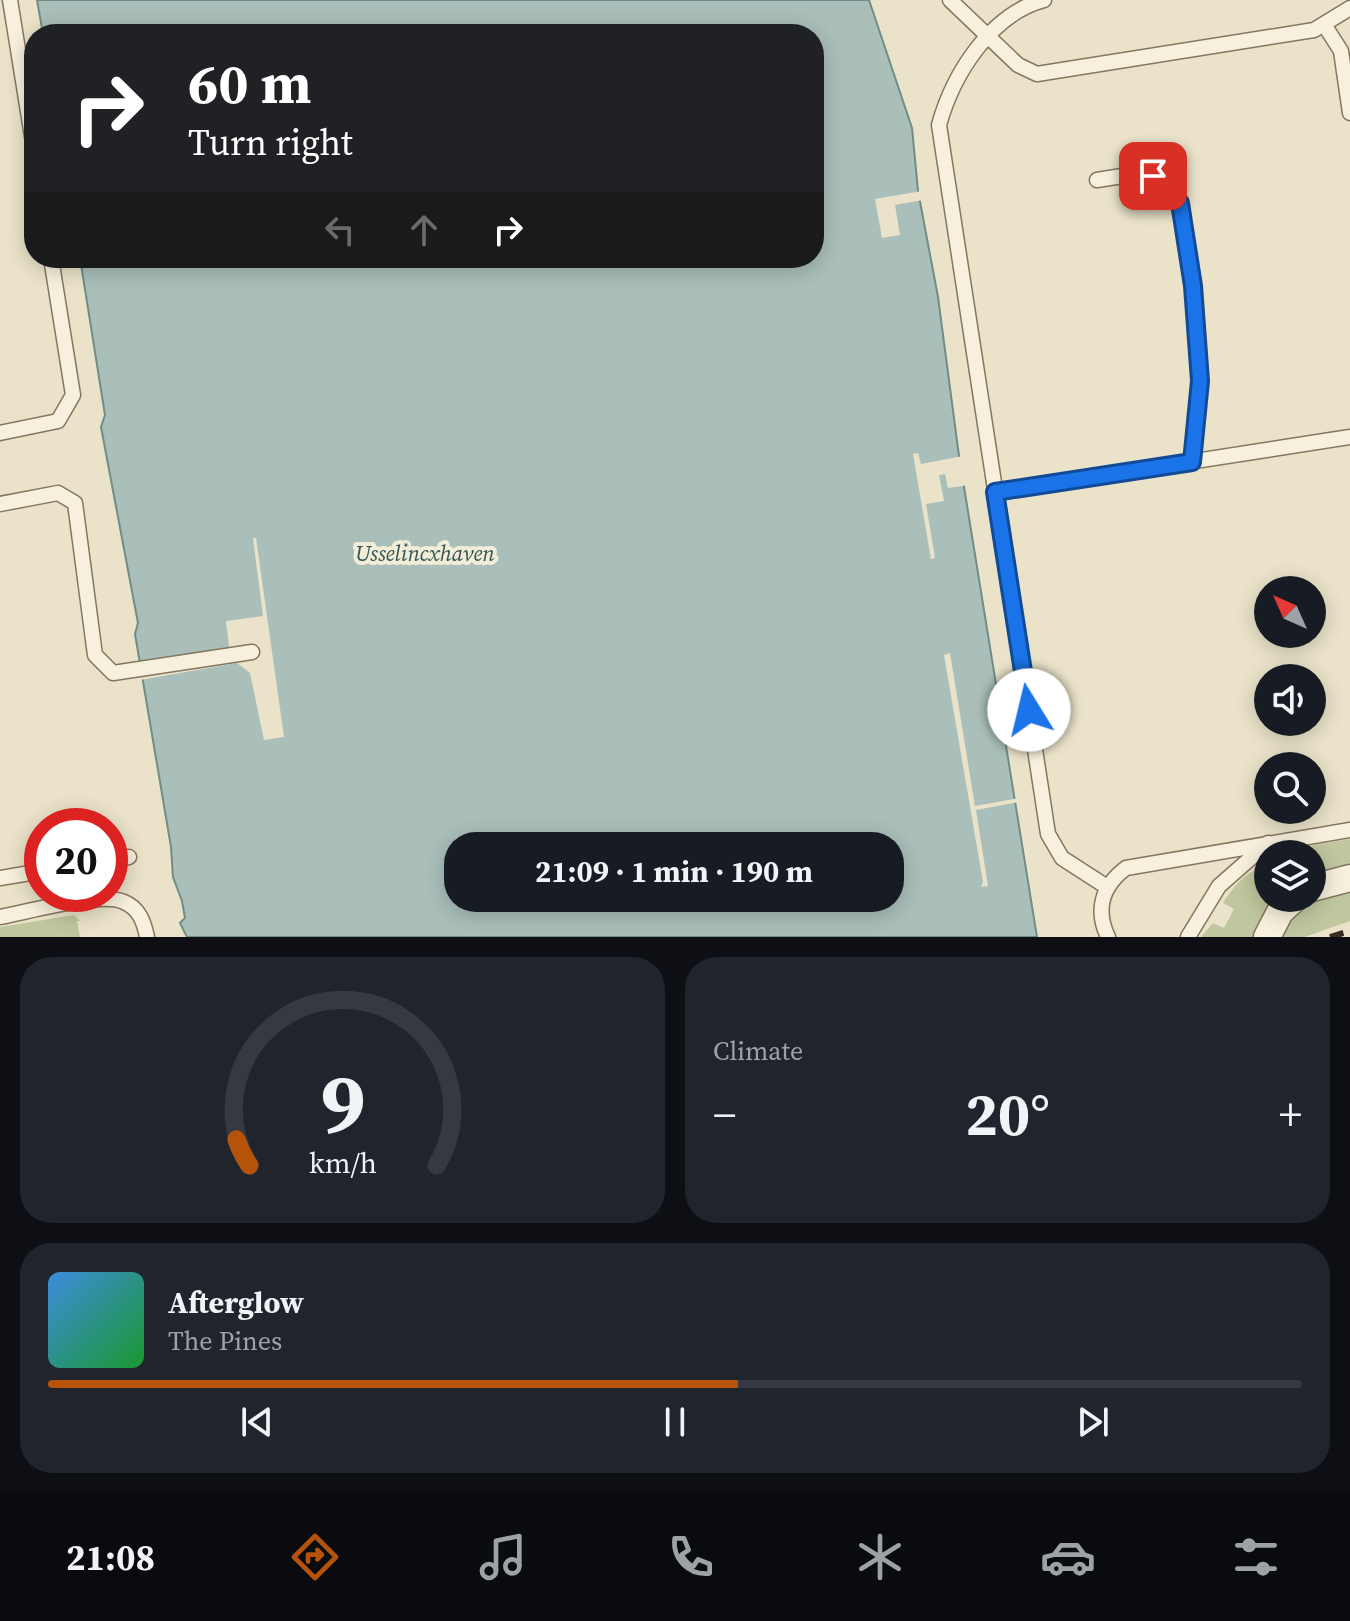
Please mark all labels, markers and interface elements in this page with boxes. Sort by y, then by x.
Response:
text: 60 m [188,45,311,122]
icon: right [56,56,160,160]
text: Turn right [188,118,353,167]
pin [1119,142,1187,210]
icon: arrive [1131,154,1175,198]
icon: left [318,208,362,252]
icon: ahead [402,208,446,252]
icon: right [486,208,530,252]
water label: Usselincxhaven [355,538,495,568]
north arrow [1254,576,1326,648]
map controls [1254,576,1326,912]
button: sound [1254,664,1326,736]
position arrow [987,668,1071,752]
button: search [1254,752,1326,824]
speed limit sign: 20 [24,808,128,912]
button: layers [1254,840,1326,912]
text: 21:09 · 1 min · 190 m [535,851,813,892]
text: Climate [713,1033,803,1069]
text: 9 [320,1046,365,1160]
text: 20° [965,1073,1050,1155]
text: − [713,1084,736,1145]
text: + [1279,1084,1302,1145]
text: km/h [308,1143,377,1183]
text: Afterglow [168,1282,304,1323]
text: The Pines [168,1323,282,1359]
icon: previous [235,1400,279,1444]
icon: pause [653,1400,697,1444]
icon: next [1071,1400,1115,1444]
icon: directions [287,1529,343,1585]
icon: music [475,1529,531,1585]
icon: phone [663,1529,719,1585]
icon: climate [852,1529,908,1585]
icon: car [1040,1529,1096,1585]
icon: filters [1228,1529,1284,1585]
text: 21:08 [66,1533,155,1582]

